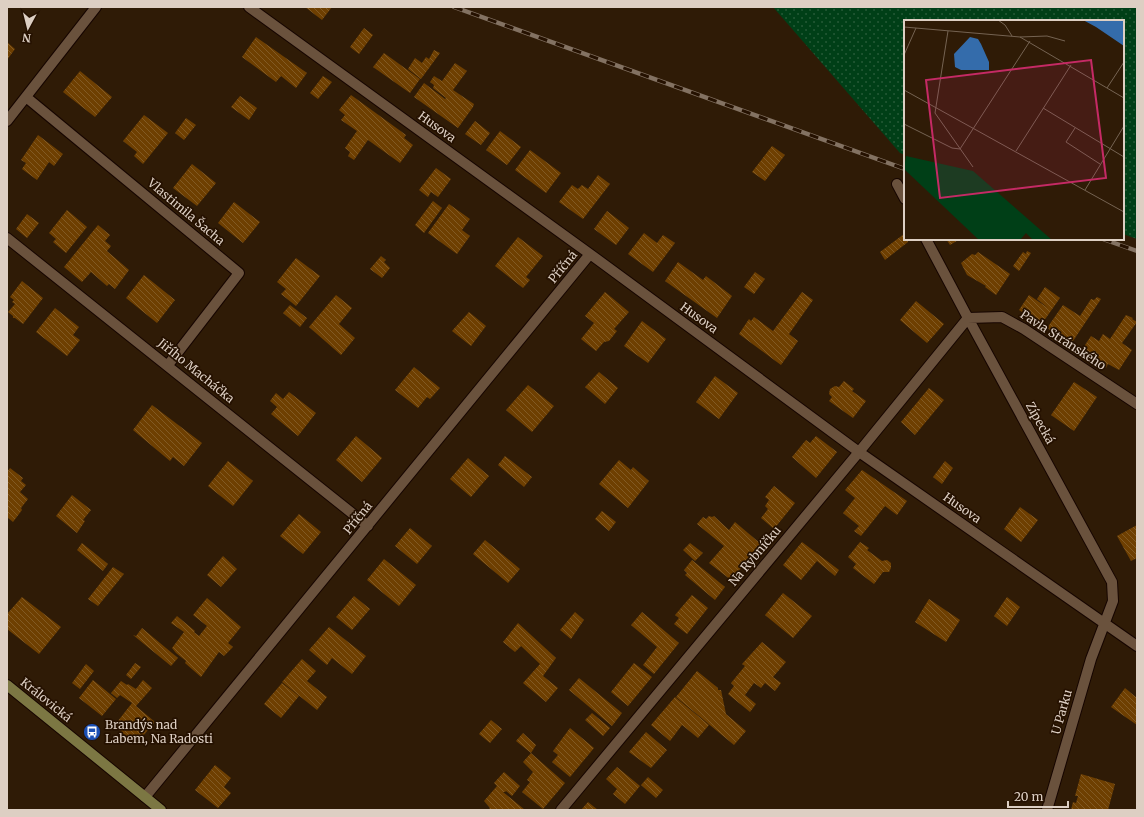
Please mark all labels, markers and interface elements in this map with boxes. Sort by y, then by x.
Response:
north arrow [8,8,48,48]
inset map [904,20,1124,240]
text: N [21,30,32,45]
street label: Husova [416,108,460,146]
street label: Vlastimila Šacha [144,174,229,249]
street label: Příčná [545,247,581,286]
street label: Husova [678,299,722,337]
street label: Pavla Stránského [1018,306,1109,373]
street label: Jiřího Macháčka [154,335,238,406]
street label: Zípecká [1023,399,1058,447]
street label: Husova [940,489,985,526]
street label: Příčná [340,498,376,537]
street label: Na Rybníčku [725,522,784,589]
street label: Královická [18,674,75,725]
street label: U Parku [1048,687,1075,736]
place label: Brandýs nad Labem, Na Radosti [105,717,213,746]
bus stop icon: Brandýs nad Labem, Na Radosti [82,722,102,742]
scale bar [1008,783,1068,809]
text: 20 m [1014,789,1043,804]

